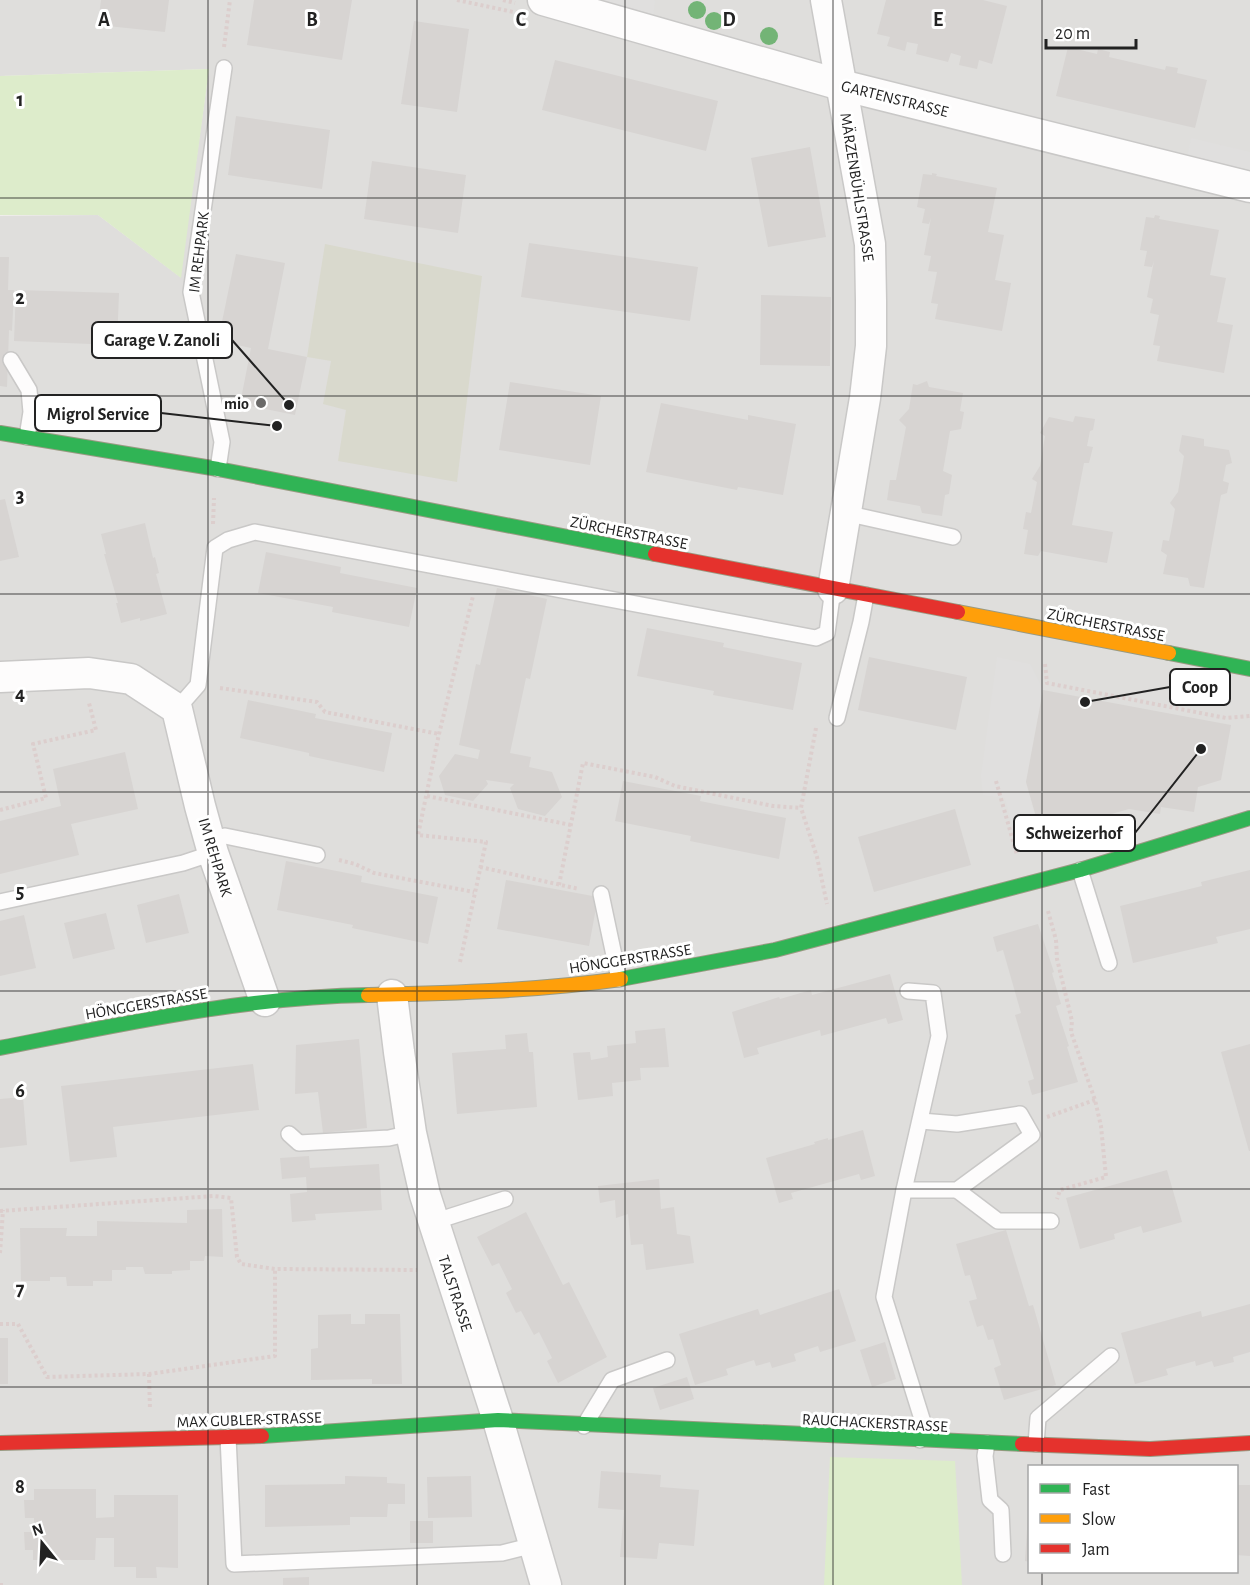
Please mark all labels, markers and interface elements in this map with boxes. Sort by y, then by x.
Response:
text: A [98,10,110,30]
text: B [306,10,318,30]
text: C [516,10,527,30]
text: D [722,10,736,30]
text: E [933,10,943,30]
scale bar [1046,12,1136,50]
text: 20 m [1055,25,1090,43]
street label: GARTENSTRASSE [840,78,950,120]
text: 1 [16,90,24,110]
street label: MÄRZENBÜHLSTRASSE [837,111,879,263]
street label: IM REHPARK [186,210,212,294]
text: 2 [15,288,25,308]
callout: Garage V. Zanoli [92,322,232,358]
text: Garage V. Zanoli [104,332,220,350]
callout: Migrol Service [35,395,161,431]
place label: mio [224,396,249,412]
marker: mio [254,396,268,410]
text: Migrol Service [47,406,149,424]
text: 3 [16,486,24,506]
street label: ZÜRCHERSTRASSE [569,512,689,552]
street label: ZÜRCHERSTRASSE [1046,604,1166,644]
callout: Coop [1170,669,1230,705]
text: Coop [1182,679,1218,697]
text: 4 [15,684,25,704]
callout: Schweizerhof [1014,815,1135,851]
street label: IM REHPARK [195,816,235,899]
text: Schweizerhof [1026,825,1124,843]
text: 5 [16,882,24,902]
street label: HÖNGGERSTRASSE [568,939,693,977]
street label: HÖNGGERSTRASSE [84,983,209,1023]
text: 6 [15,1081,25,1101]
street label: TALSTRASSE [435,1253,475,1334]
text: 7 [16,1279,25,1299]
street label: MAX GUBLER-STRASSE [176,1409,322,1431]
street label: RAUCHACKERSTRASSE [802,1411,949,1435]
legend [1028,1465,1238,1573]
text: 8 [15,1477,25,1497]
text: Fast [1082,1481,1110,1499]
text: Slow [1082,1511,1115,1529]
north arrow [12,1513,72,1573]
text: N [30,1520,45,1539]
text: Jam [1082,1541,1110,1559]

